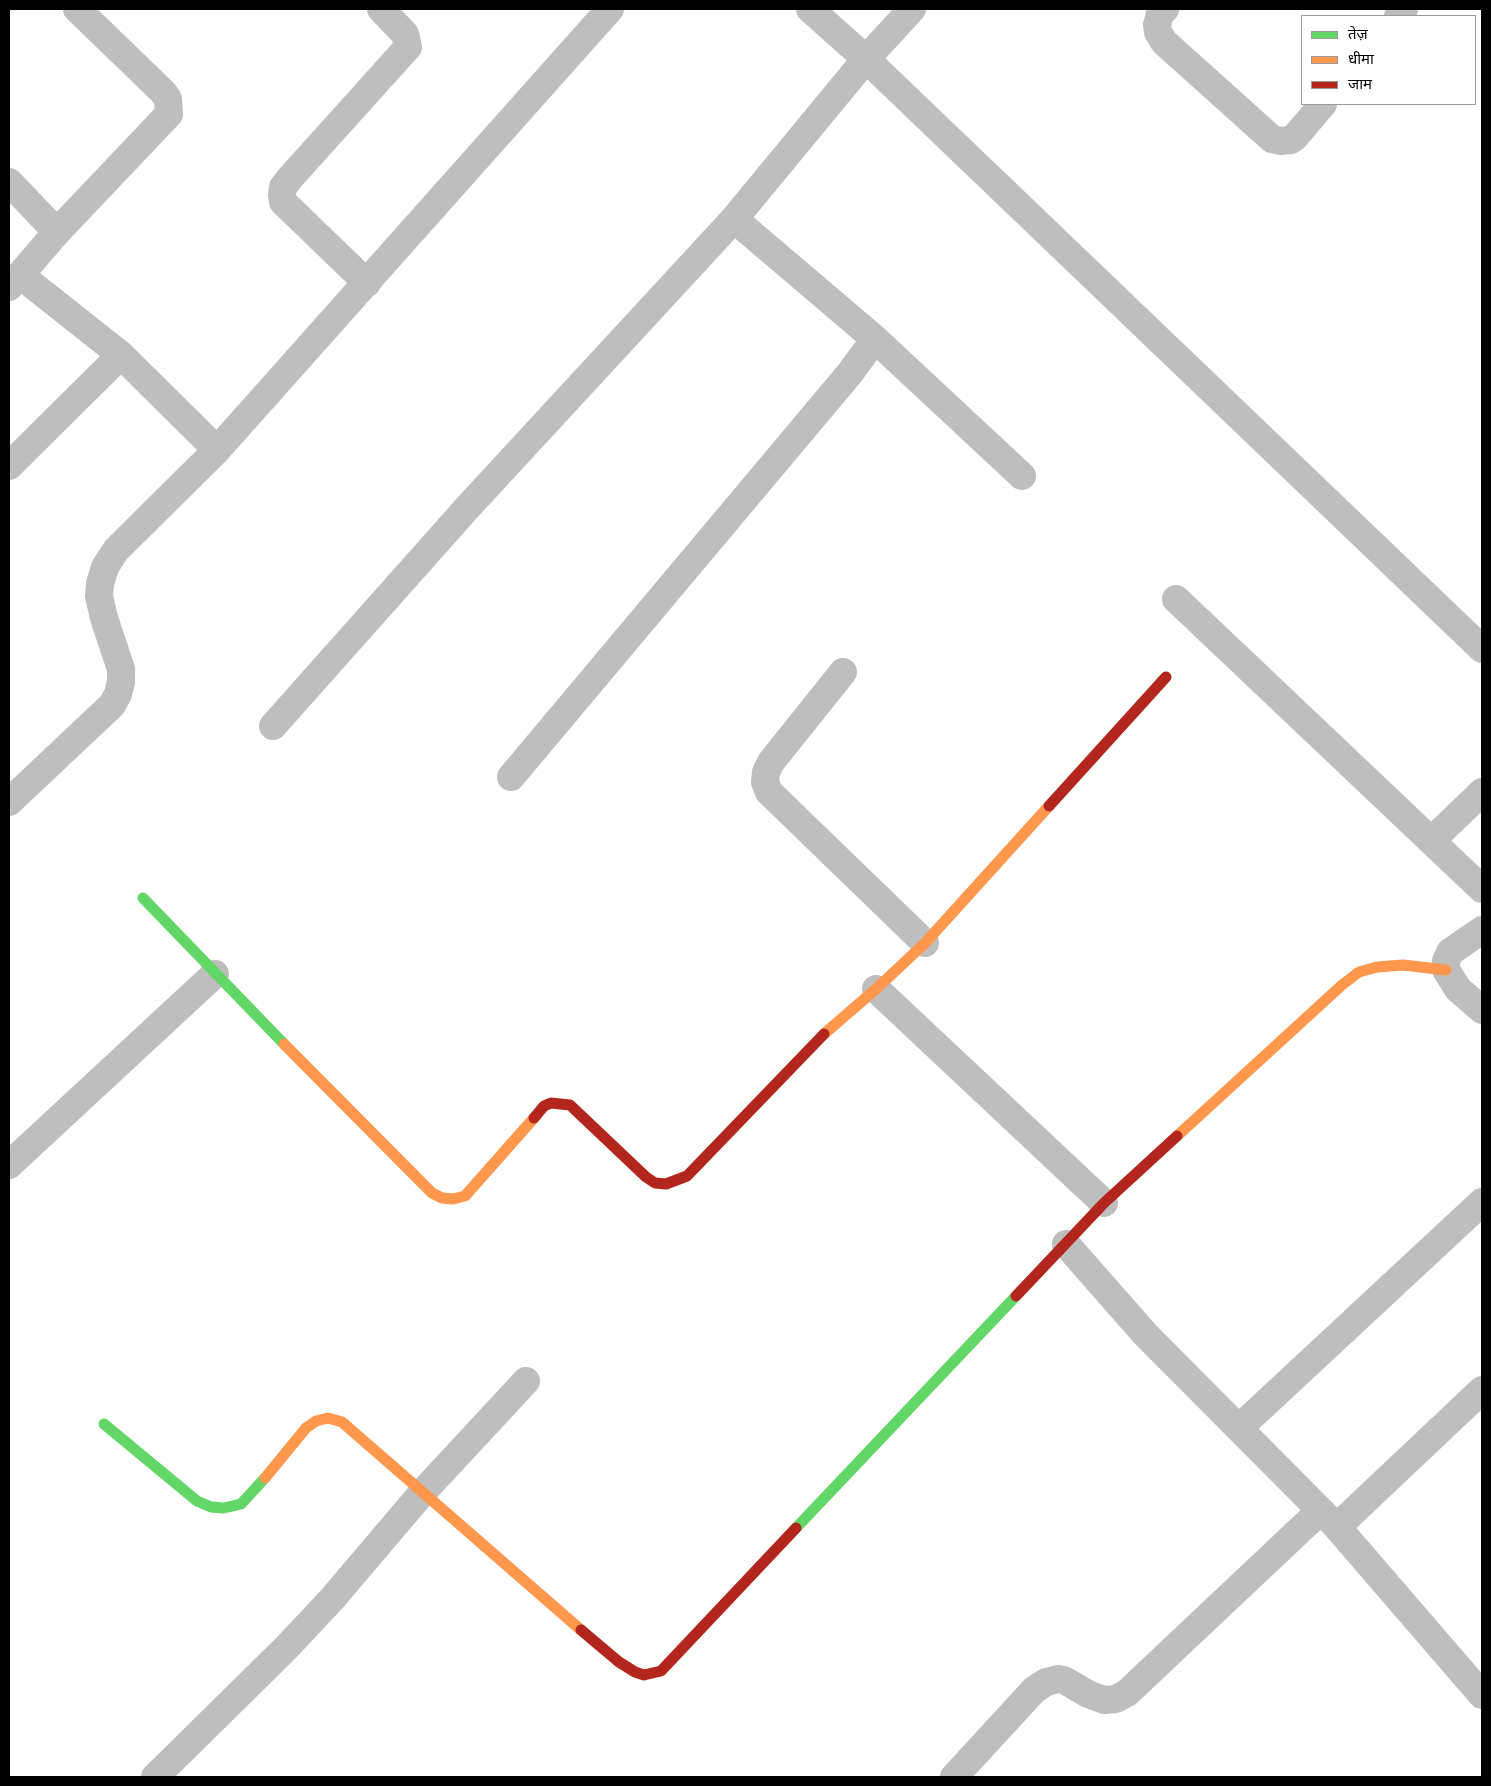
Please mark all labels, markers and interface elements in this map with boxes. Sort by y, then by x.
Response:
legend [1301,15,1476,105]
text: तेज़ [1348,24,1368,43]
text: धीमा [1348,49,1374,68]
text: जाम [1348,74,1372,93]

